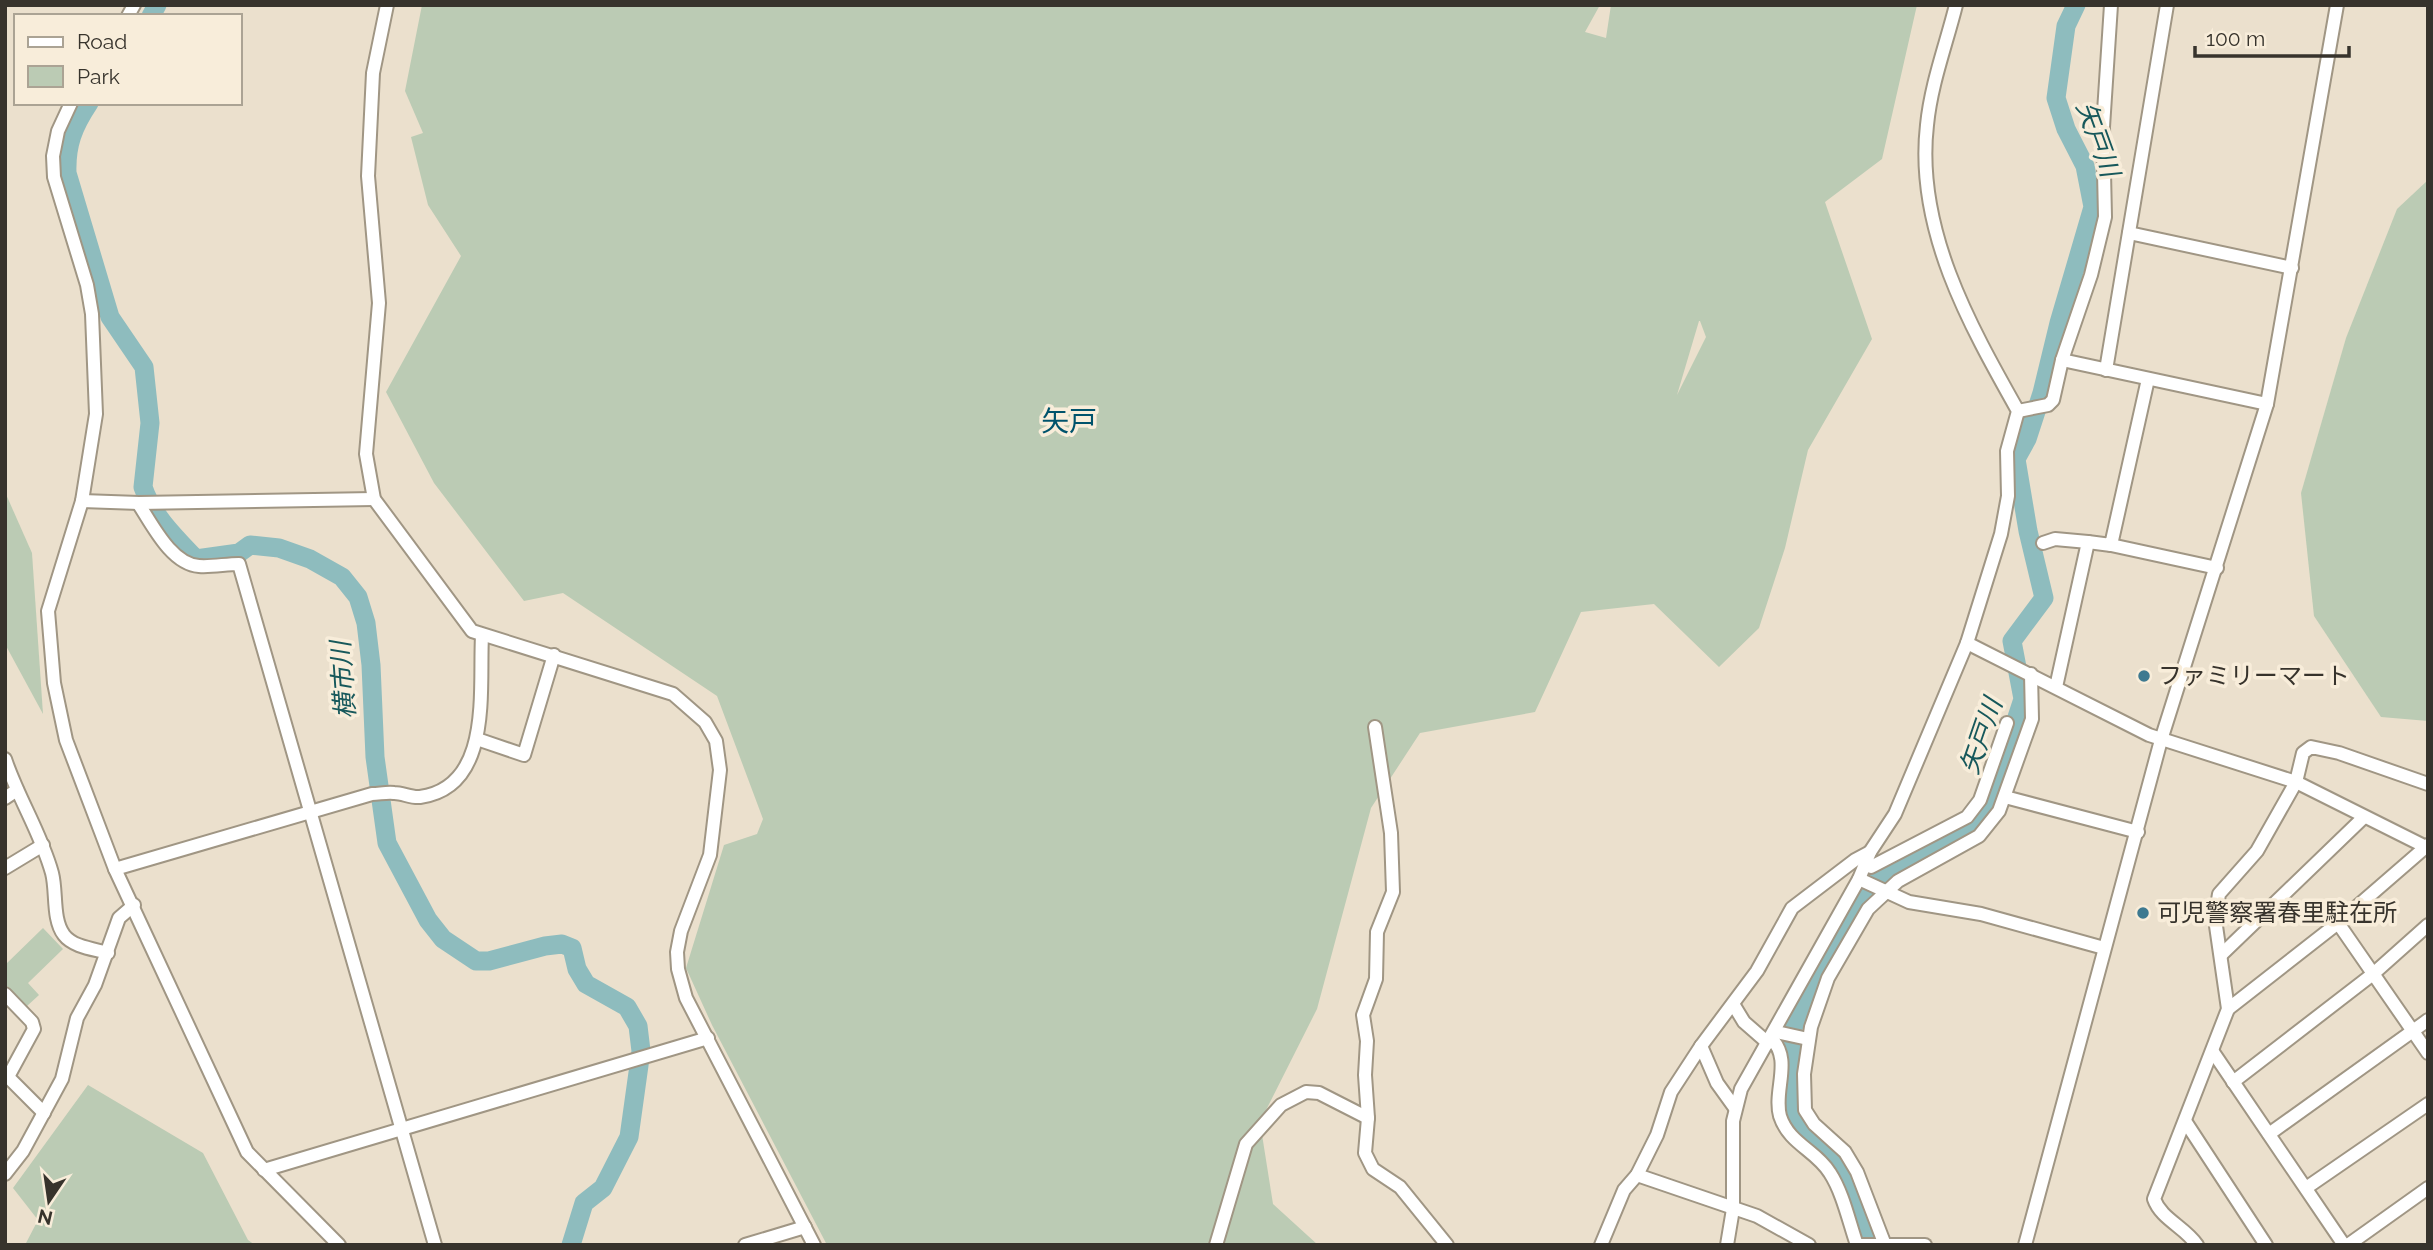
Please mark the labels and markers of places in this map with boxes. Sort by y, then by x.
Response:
place label: ファミリーマート [2158,661,2350,690]
marker: ファミリーマート [2136,668,2152,684]
place label: 可児警察署春里駐在所 [2157,898,2397,927]
marker: 可児警察署春里駐在所 [2135,905,2151,921]

